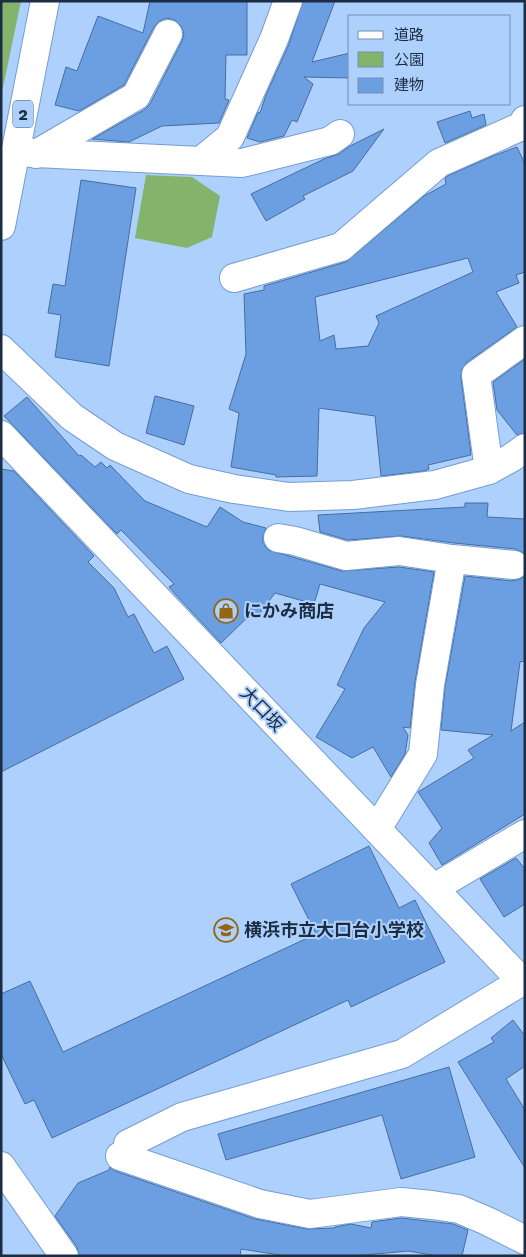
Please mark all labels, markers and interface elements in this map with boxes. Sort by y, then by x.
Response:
legend [348,15,511,105]
text: 道路 [394,26,424,44]
text: 公園 [394,51,424,69]
text: 建物 [394,76,424,94]
road number: 2 [13,100,33,128]
shop icon: にかみ商店 [213,598,239,624]
place label: にかみ商店 [244,600,334,621]
street label: 大口坂 [236,682,289,735]
school or university icon: 横浜市立大口台小学校 [213,917,239,943]
place label: 横浜市立大口台小学校 [244,919,424,940]

